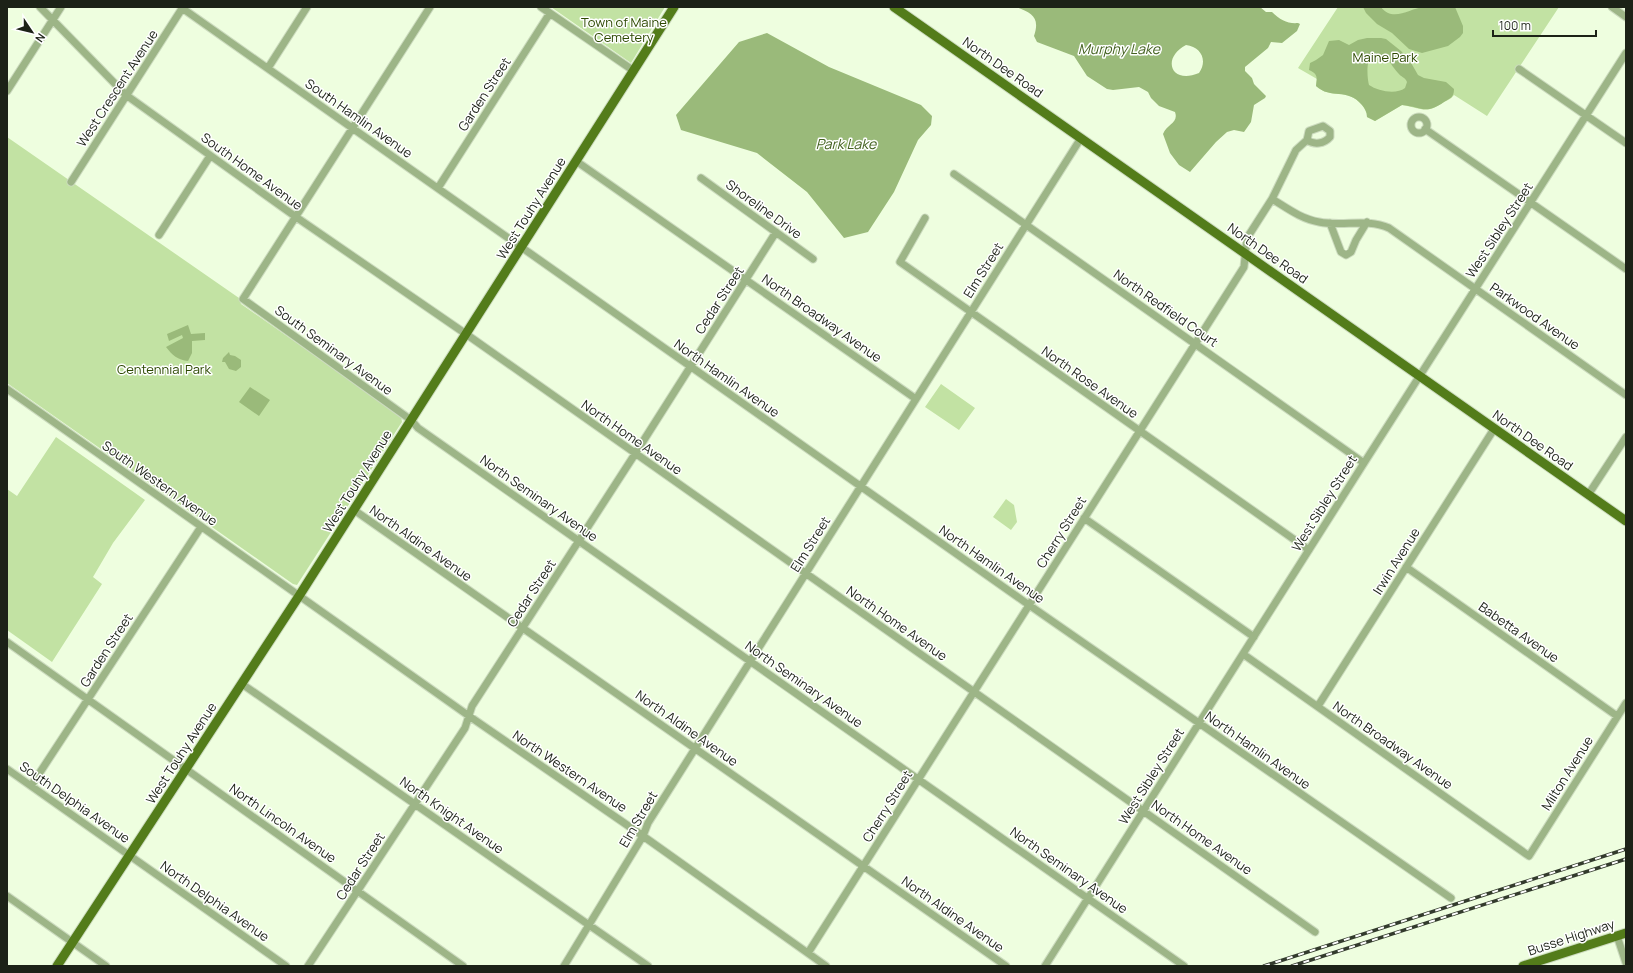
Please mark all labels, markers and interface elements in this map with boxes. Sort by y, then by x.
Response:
north arrow [12,12,52,52]
scale bar [1493,12,1596,38]
park label: Town of Maine Cemetery [581,13,667,46]
text: 100 m [1499,17,1531,34]
street label: West Crescent Avenue [72,26,162,150]
text: N [32,30,49,46]
street label: North Dee Road [959,33,1047,101]
water label: Murphy Lake [1078,39,1161,58]
park label: Maine Park [1353,48,1418,66]
street label: Garden Street [453,54,515,134]
street label: South Hamlin Avenue [302,74,417,162]
street label: South Home Avenue [198,128,307,214]
water label: Park Lake [816,134,877,153]
street label: West Touhy Avenue [492,153,570,263]
street label: Shoreline Drive [722,175,806,243]
street label: West Sibley Street [1461,179,1537,281]
street label: North Dee Road [1224,219,1312,287]
street label: Elm Street [959,239,1007,301]
street label: Cedar Street [690,263,748,337]
street label: North Redfield Court [1110,265,1222,351]
street label: North Broadway Avenue [759,270,886,366]
street label: Parkwood Avenue [1486,278,1584,354]
street label: South Seminary Avenue [271,301,397,399]
street label: North Hamlin Avenue [671,335,784,421]
street label: North Rose Avenue [1038,342,1142,422]
park label: Centennial Park [117,360,212,378]
street label: North Home Avenue [578,395,686,479]
street label: North Dee Road [1489,406,1577,474]
street label: West Touhy Avenue [318,426,396,536]
street label: South Western Avenue [99,436,222,530]
street label: North Seminary Avenue [477,451,602,546]
street label: West Sibley Street [1287,451,1361,555]
street label: Cherry Street [1032,493,1090,571]
street label: North Aldine Avenue [366,501,476,585]
street label: Elm Street [786,513,834,575]
street label: North Hamlin Avenue [936,521,1049,607]
street label: Irwin Avenue [1368,524,1424,598]
street label: Cedar Street [502,556,560,630]
street label: North Home Avenue [843,581,951,665]
street label: Babetta Avenue [1475,598,1563,667]
street label: Garden Street [75,610,137,690]
street label: North Seminary Avenue [742,637,867,732]
street label: North Aldine Avenue [632,686,742,770]
street label: North Broadway Avenue [1330,697,1457,793]
street label: West Touhy Avenue [141,699,221,807]
street label: North Hamlin Avenue [1202,707,1315,793]
street label: West Sibley Street [1114,724,1188,828]
street label: North Western Avenue [509,726,631,816]
street label: Milton Avenue [1537,732,1597,814]
street label: South Delphia Avenue [16,757,134,847]
street label: Cherry Street [858,767,916,845]
street label: North Knight Avenue [396,772,508,858]
street label: North Lincoln Avenue [226,779,340,867]
street label: Elm Street [615,788,661,850]
street label: North Home Avenue [1148,795,1256,879]
street label: North Seminary Avenue [1007,823,1132,918]
street label: Cedar Street [331,829,389,903]
street label: North Delphia Avenue [157,857,273,946]
street label: North Aldine Avenue [898,872,1008,956]
street label: Busse Highway [1525,914,1617,959]

